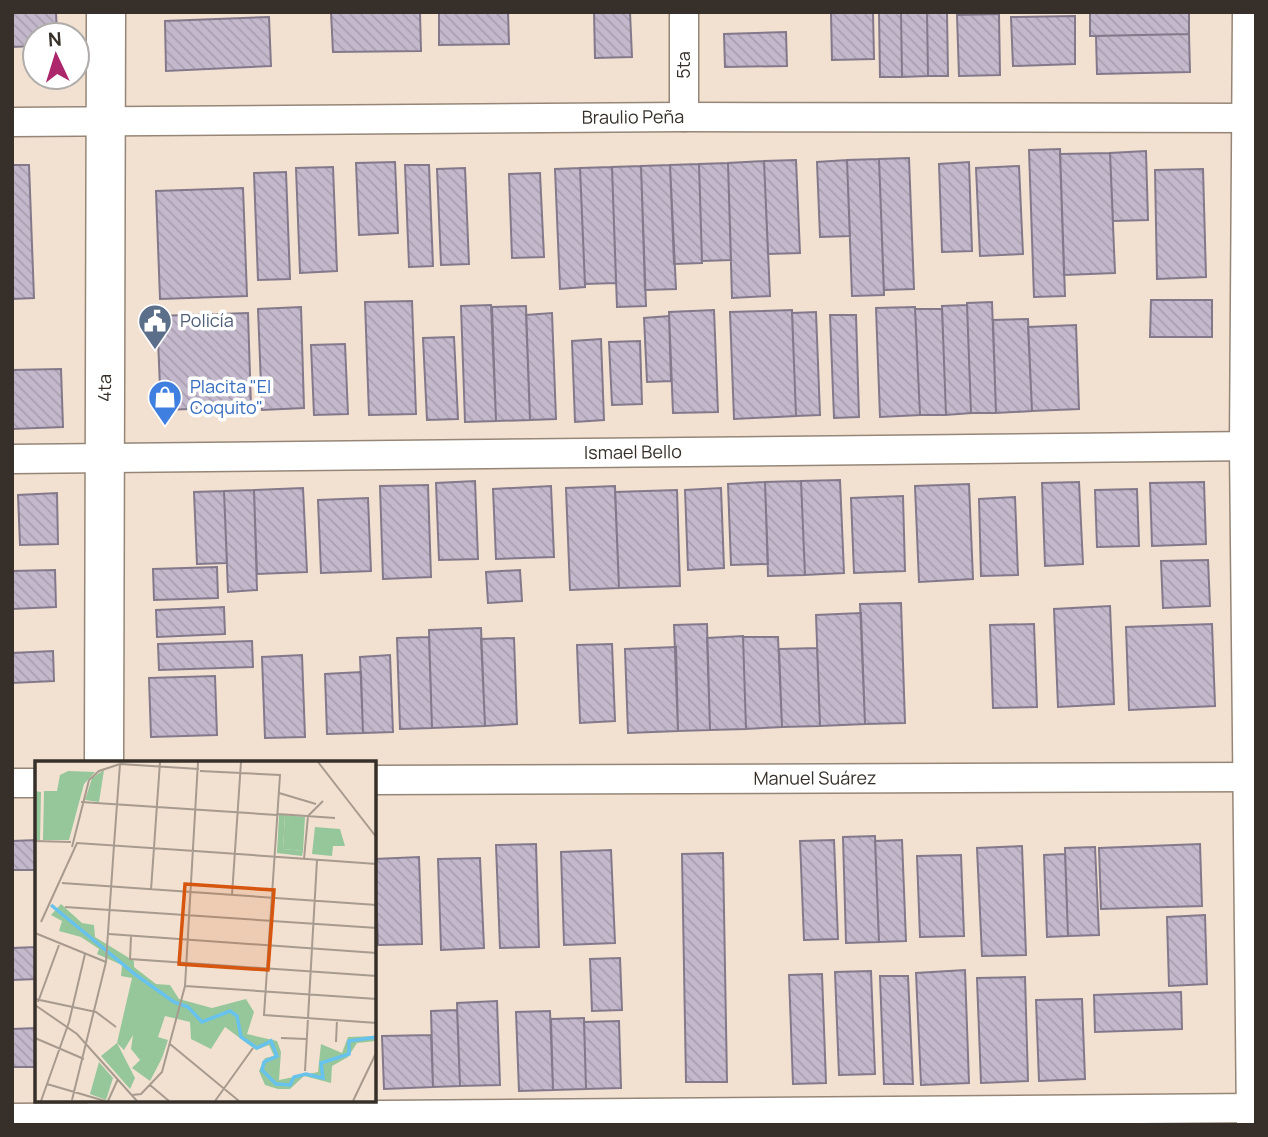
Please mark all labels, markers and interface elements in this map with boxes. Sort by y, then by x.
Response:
north arrow [21,21,91,91]
text: N [47,26,63,52]
street label: 5ta [671,51,695,79]
street label: Braulio Peña [582,104,684,129]
public building icon: Policía [136,302,174,351]
place label: Policía [180,308,234,332]
street label: 4ta [92,374,116,402]
place label: Placita "El Coquito" [190,374,271,419]
shop icon: Placita "El Coquito" [146,378,184,427]
street label: Ismael Bello [584,439,682,464]
inset map [35,761,376,1102]
street label: Manuel Suárez [753,765,877,790]

